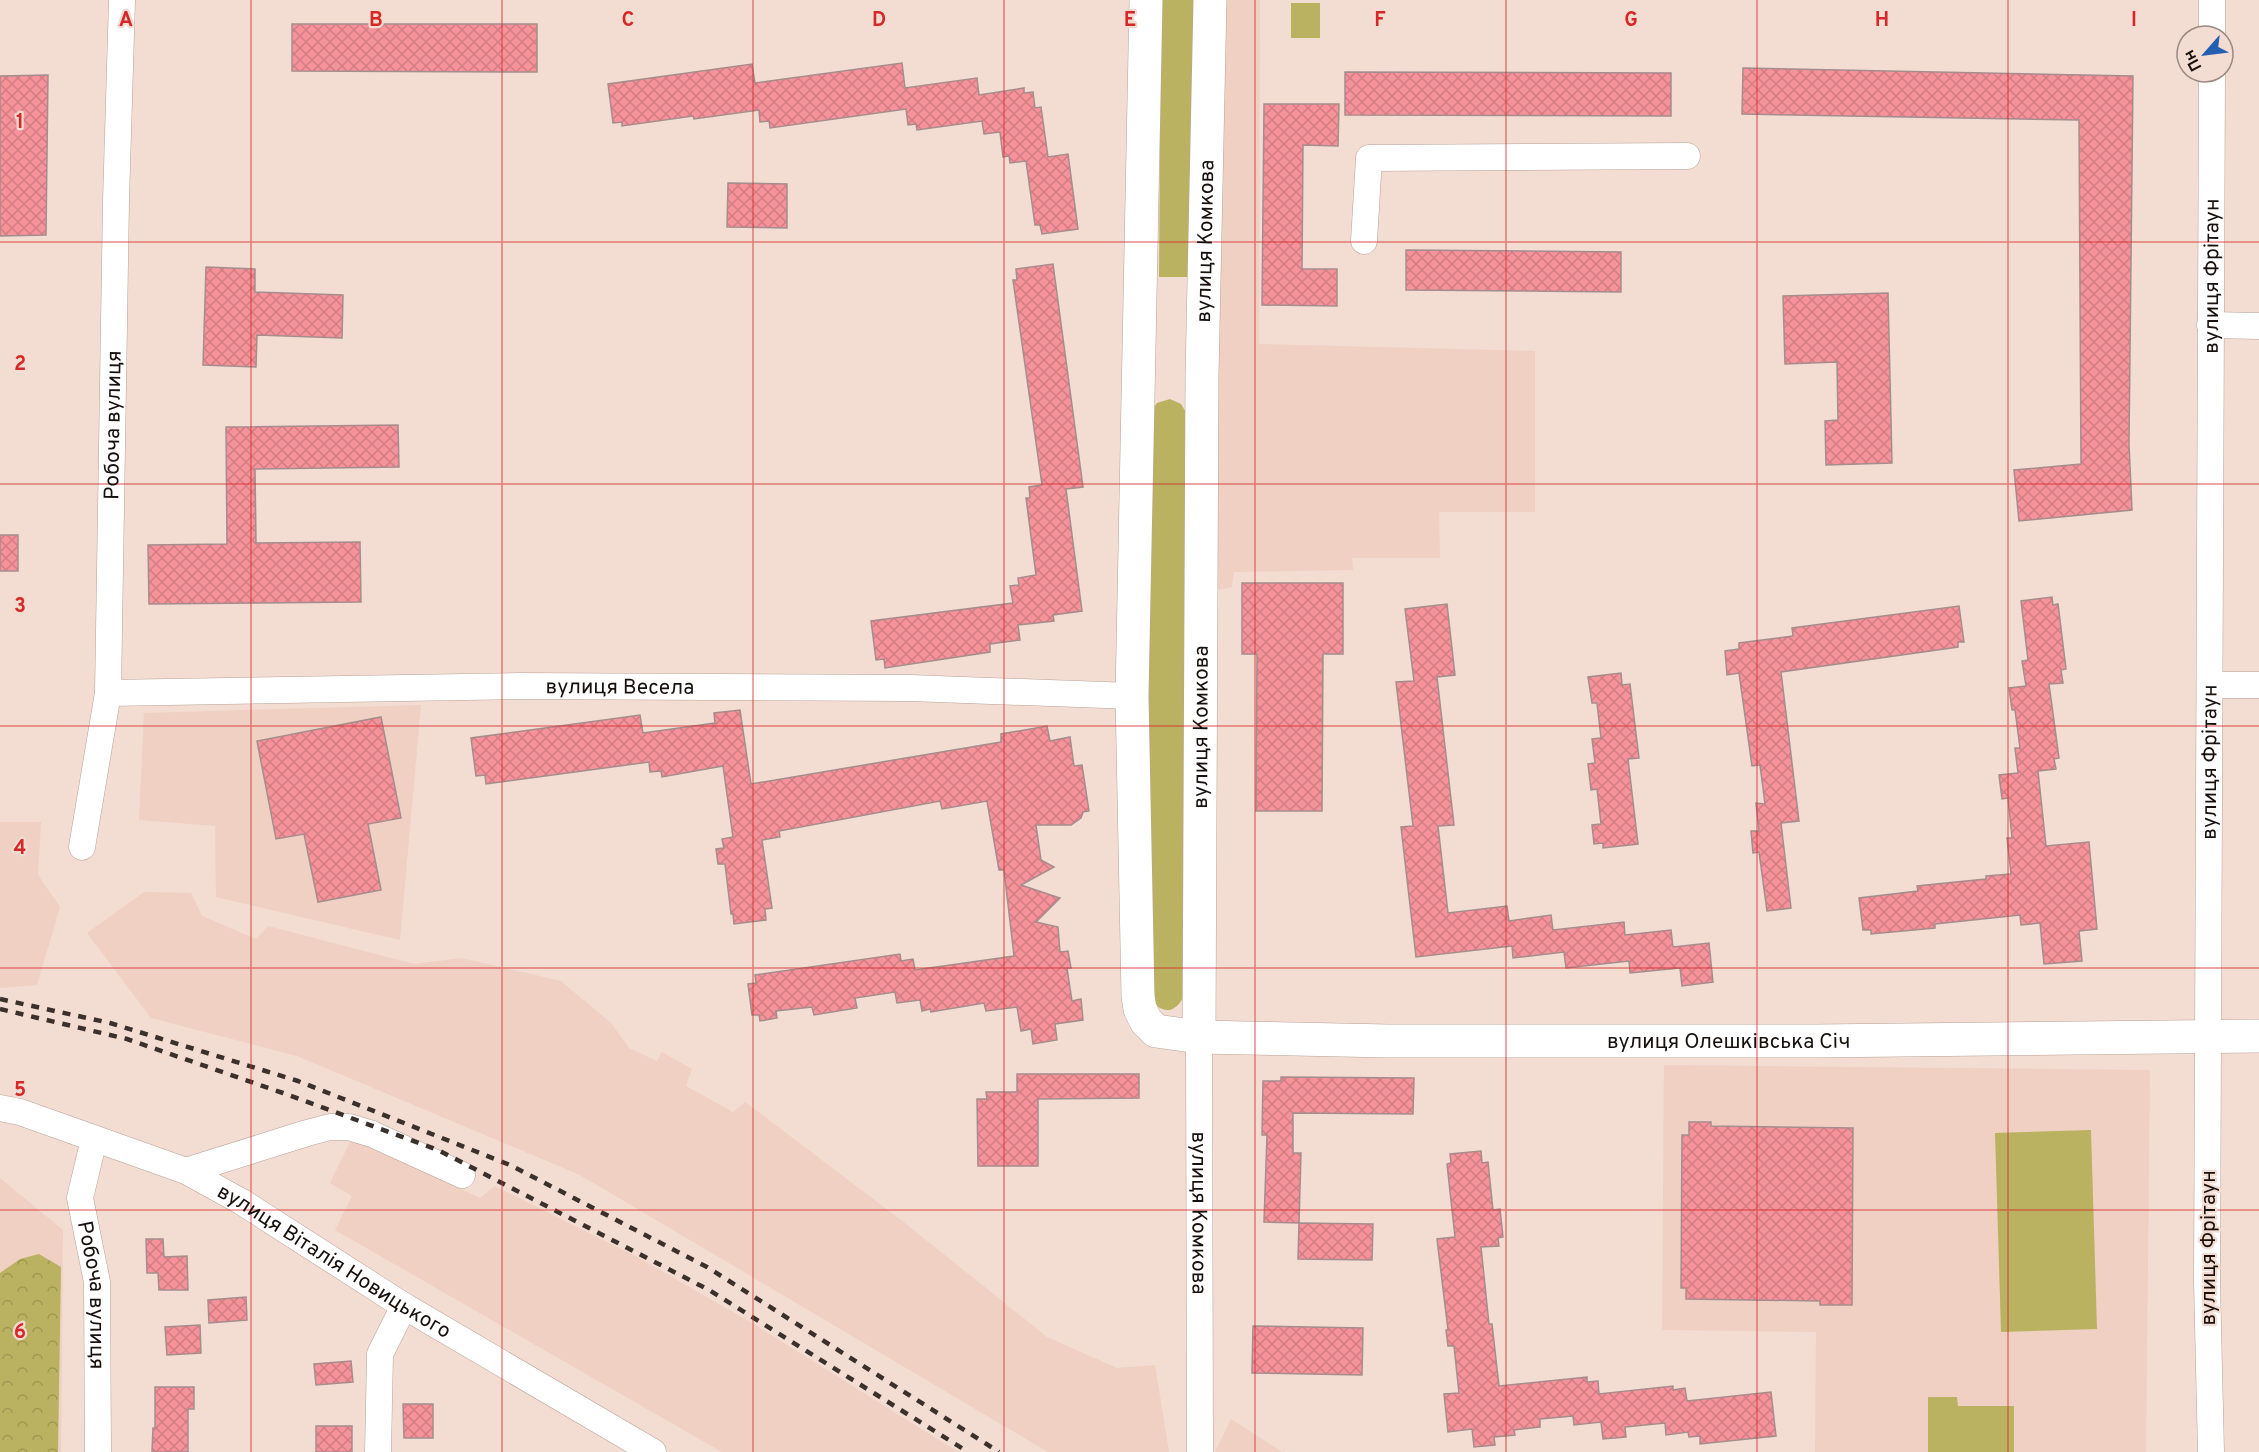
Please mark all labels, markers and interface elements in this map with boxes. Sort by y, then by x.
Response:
text: A [119,8,133,34]
text: B [369,8,383,34]
text: C [622,8,634,34]
text: D [872,8,886,34]
text: E [1124,8,1136,34]
text: F [1374,8,1386,34]
text: G [1624,8,1638,34]
text: H [1875,8,1889,34]
text: I [2131,8,2137,34]
north arrow [2175,24,2235,84]
text: Пн [2180,46,2207,74]
text: 1 [16,110,24,136]
street label: вулиця Комкова [1191,159,1222,323]
street label: вулиця Фрітаун [2199,198,2226,354]
street label: Робоча вулиця [99,350,129,500]
text: 2 [14,352,26,378]
text: 3 [14,594,26,620]
street label: вулиця Комкова [1188,645,1216,809]
street label: вулиця Весела [545,674,694,702]
street label: вулиця Фрітаун [2197,684,2224,840]
text: 4 [14,836,26,862]
street label: вулиця Олешківська Січ [1607,1029,1851,1056]
text: 5 [14,1078,26,1104]
street label: вулиця Комкова [1184,1131,1212,1295]
street label: вулиця Фрітаун [2196,1170,2223,1326]
street label: вулиця Віталія Новицького [212,1179,455,1346]
street label: Робоча вулиця [70,1219,110,1370]
text: 6 [14,1320,26,1346]

